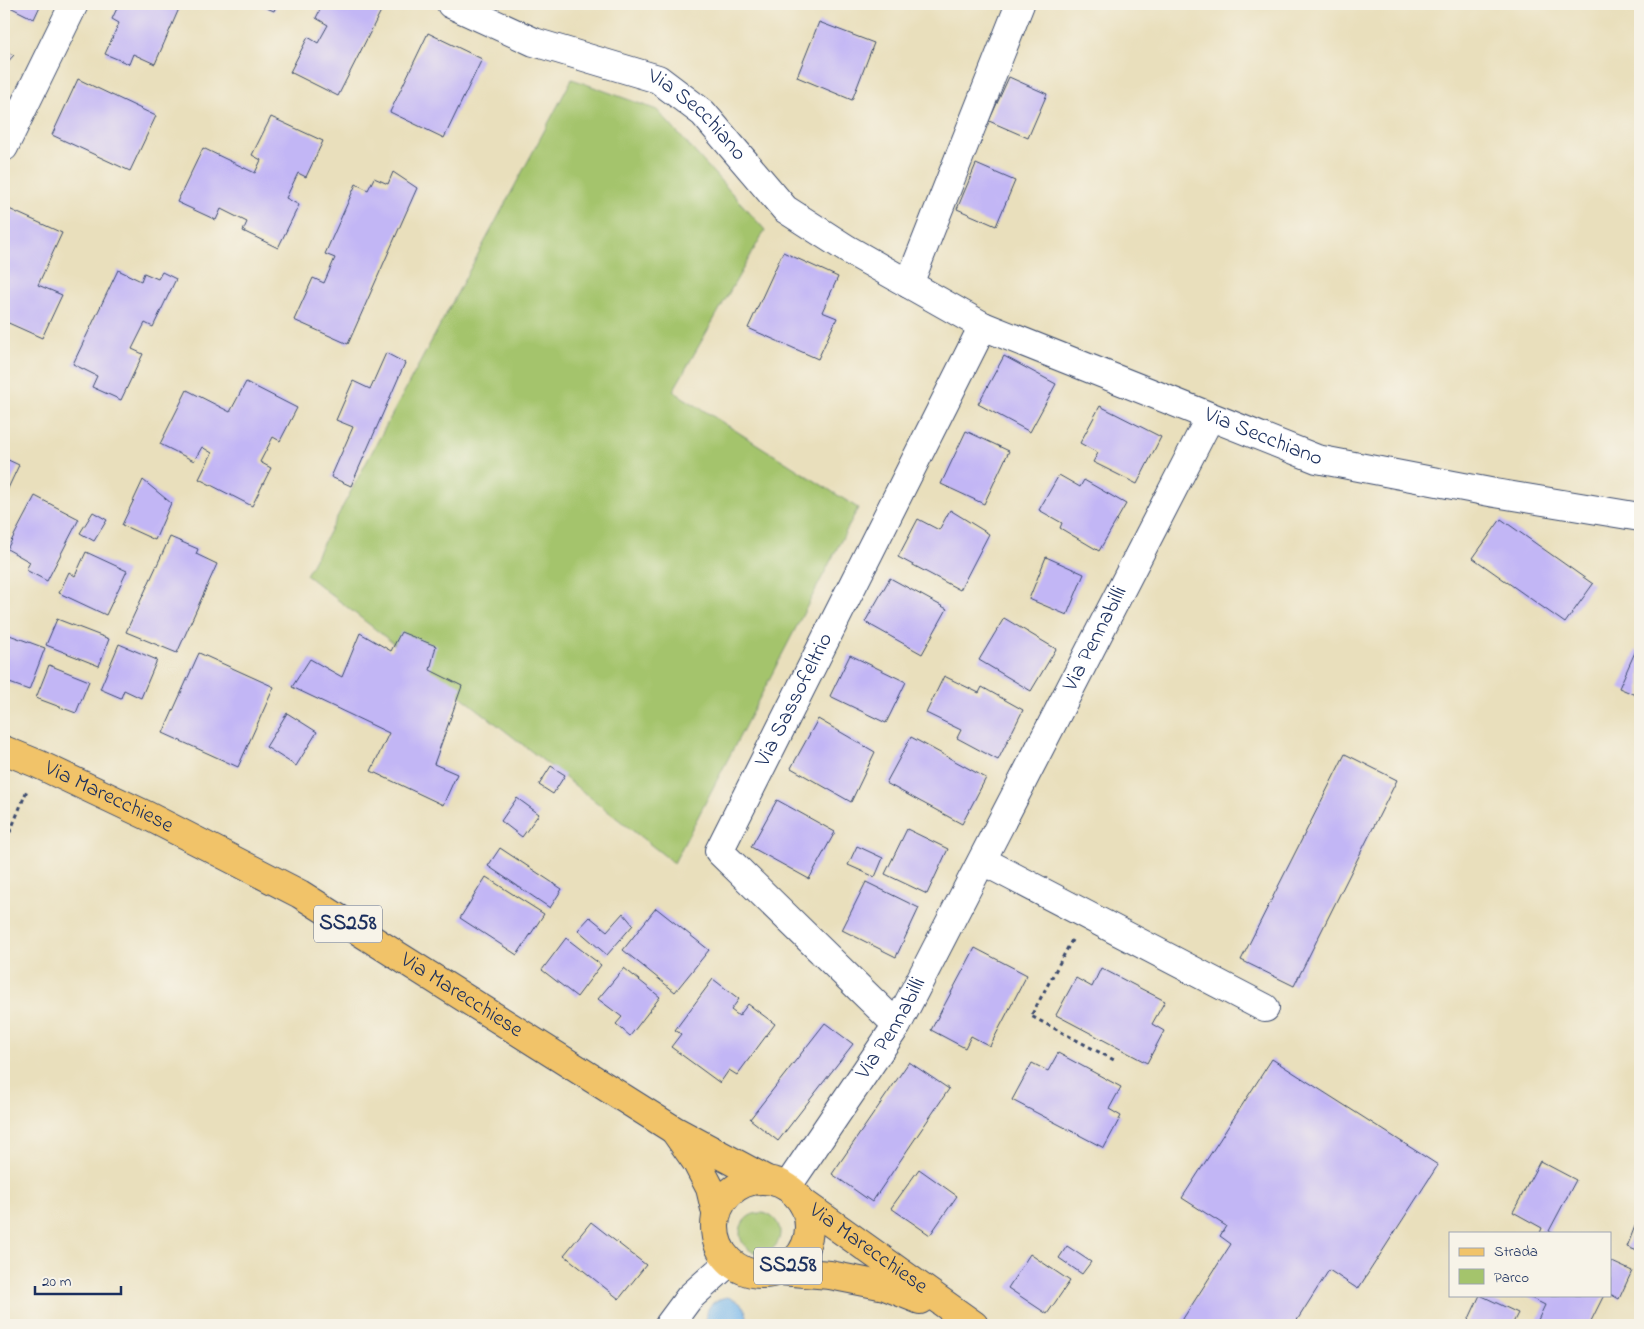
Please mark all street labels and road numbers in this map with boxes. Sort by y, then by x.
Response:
street label: Via Secchiano [644,61,754,169]
street label: Via Secchiano [1198,399,1327,476]
street label: Via Pennabilli [1055,581,1136,698]
street label: Via Sassofeltrio [747,627,842,773]
street label: Via Marecchiese [38,753,179,842]
road number: SS258 [314,906,382,942]
street label: Via Marecchiese [393,944,529,1047]
street label: Via Pennabilli [848,972,935,1087]
street label: Via Marecchiese [801,1195,934,1303]
road number: SS258 [754,1248,822,1284]

